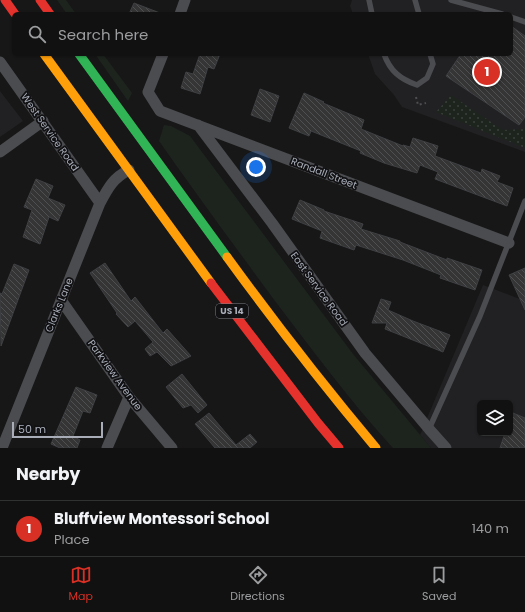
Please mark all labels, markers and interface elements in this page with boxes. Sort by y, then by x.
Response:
search box [12,12,513,56]
icon: search [26,23,48,45]
text: Search here [58,24,148,45]
pin: 1 [474,57,500,87]
street label: West Service Road [17,90,83,174]
street label: Randall Street [289,154,360,193]
your location [246,157,266,177]
street label: East Service Road [287,249,351,329]
street label: Clarks Lane [41,276,77,334]
road number: US 14 [216,304,248,318]
street label: Parkview Avenue [84,337,146,413]
map controls [477,400,513,436]
button: layers [477,400,513,436]
scale bar [12,420,103,439]
text: 50 m [18,421,46,437]
text: Nearby [16,462,80,486]
text: Bluffview Montessori School [54,508,269,529]
text: 1 [27,519,31,538]
text: 140 m [472,519,509,538]
text: Place [54,530,89,549]
tab: Map [69,564,93,605]
tab: Directions [230,564,285,605]
tab: Saved [422,564,456,605]

